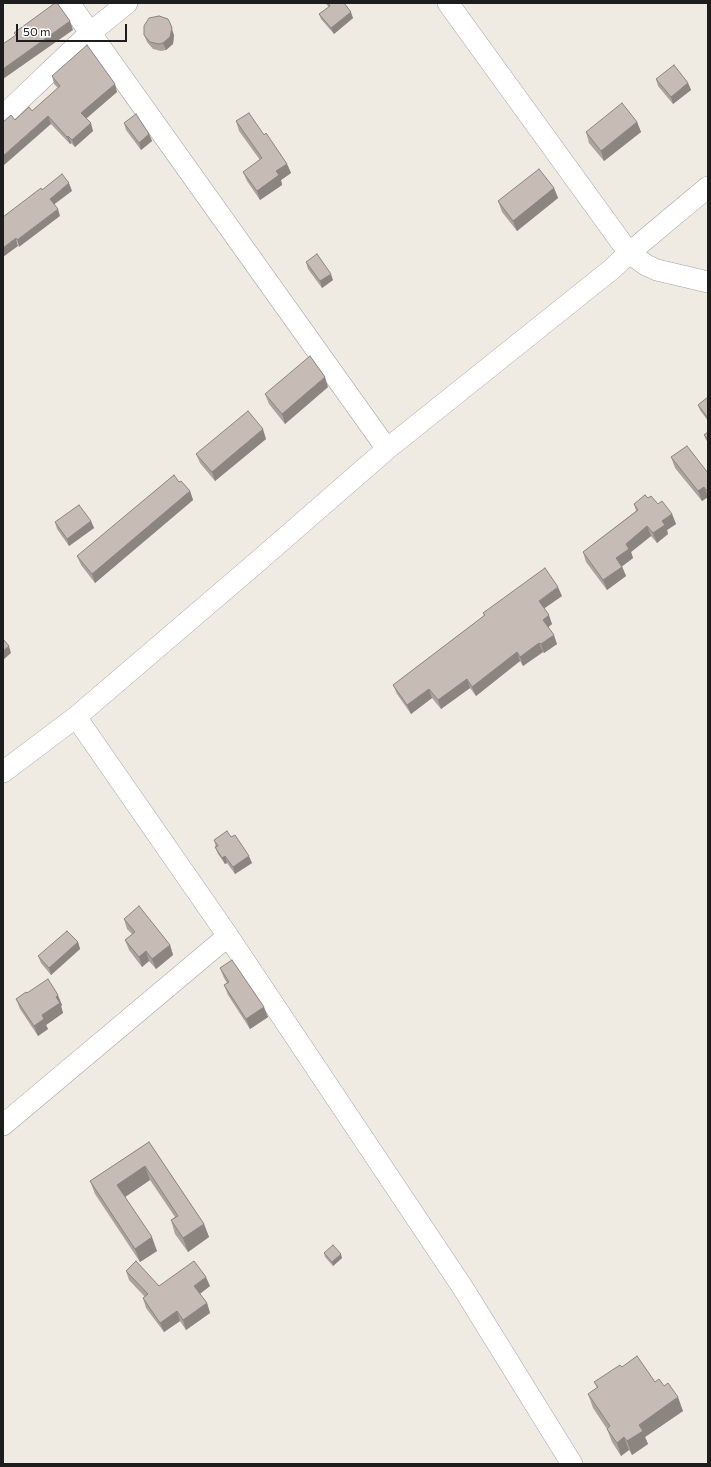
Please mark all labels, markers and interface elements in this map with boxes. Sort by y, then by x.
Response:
scale bar [18,16,129,42]
text: 50 m [23,24,51,38]

